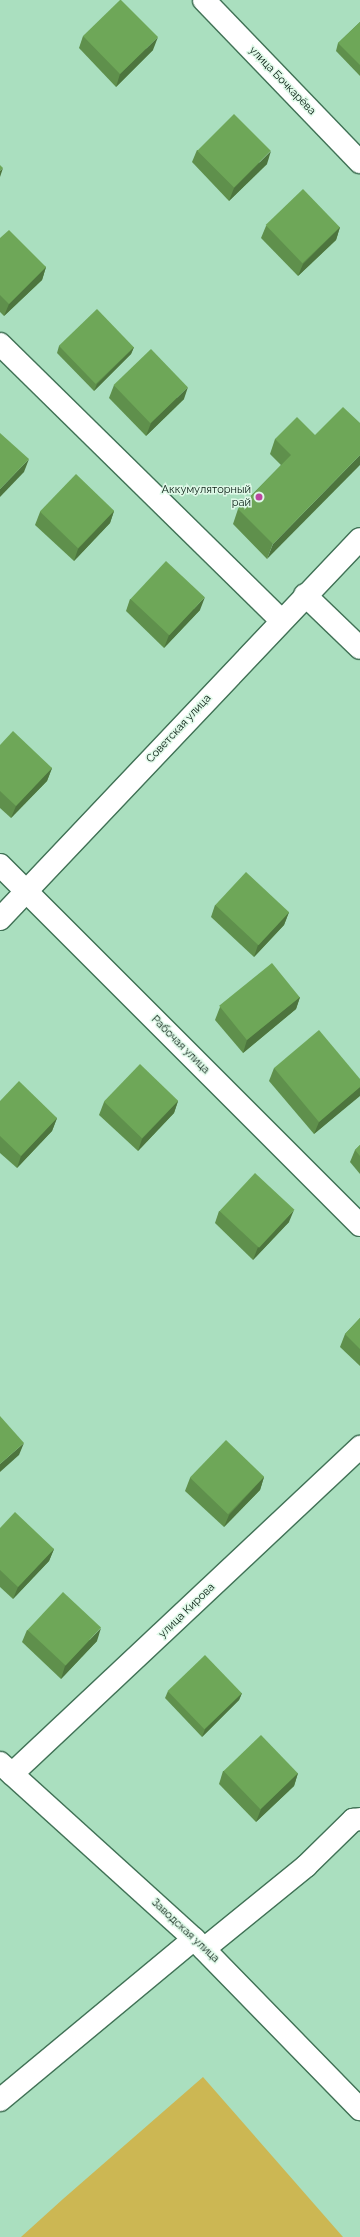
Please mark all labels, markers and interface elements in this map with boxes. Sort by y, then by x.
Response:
street label: улица Бочкарёва [246,44,318,118]
place label: Аккумуляторный рай [162,484,251,510]
marker: Аккумуляторный рай [254,492,264,502]
street label: Советская улица [144,692,214,766]
street label: Рабочая улица [148,1013,212,1077]
street label: улица Кирова [156,1581,218,1641]
street label: Заводская улица [148,1896,222,1966]

